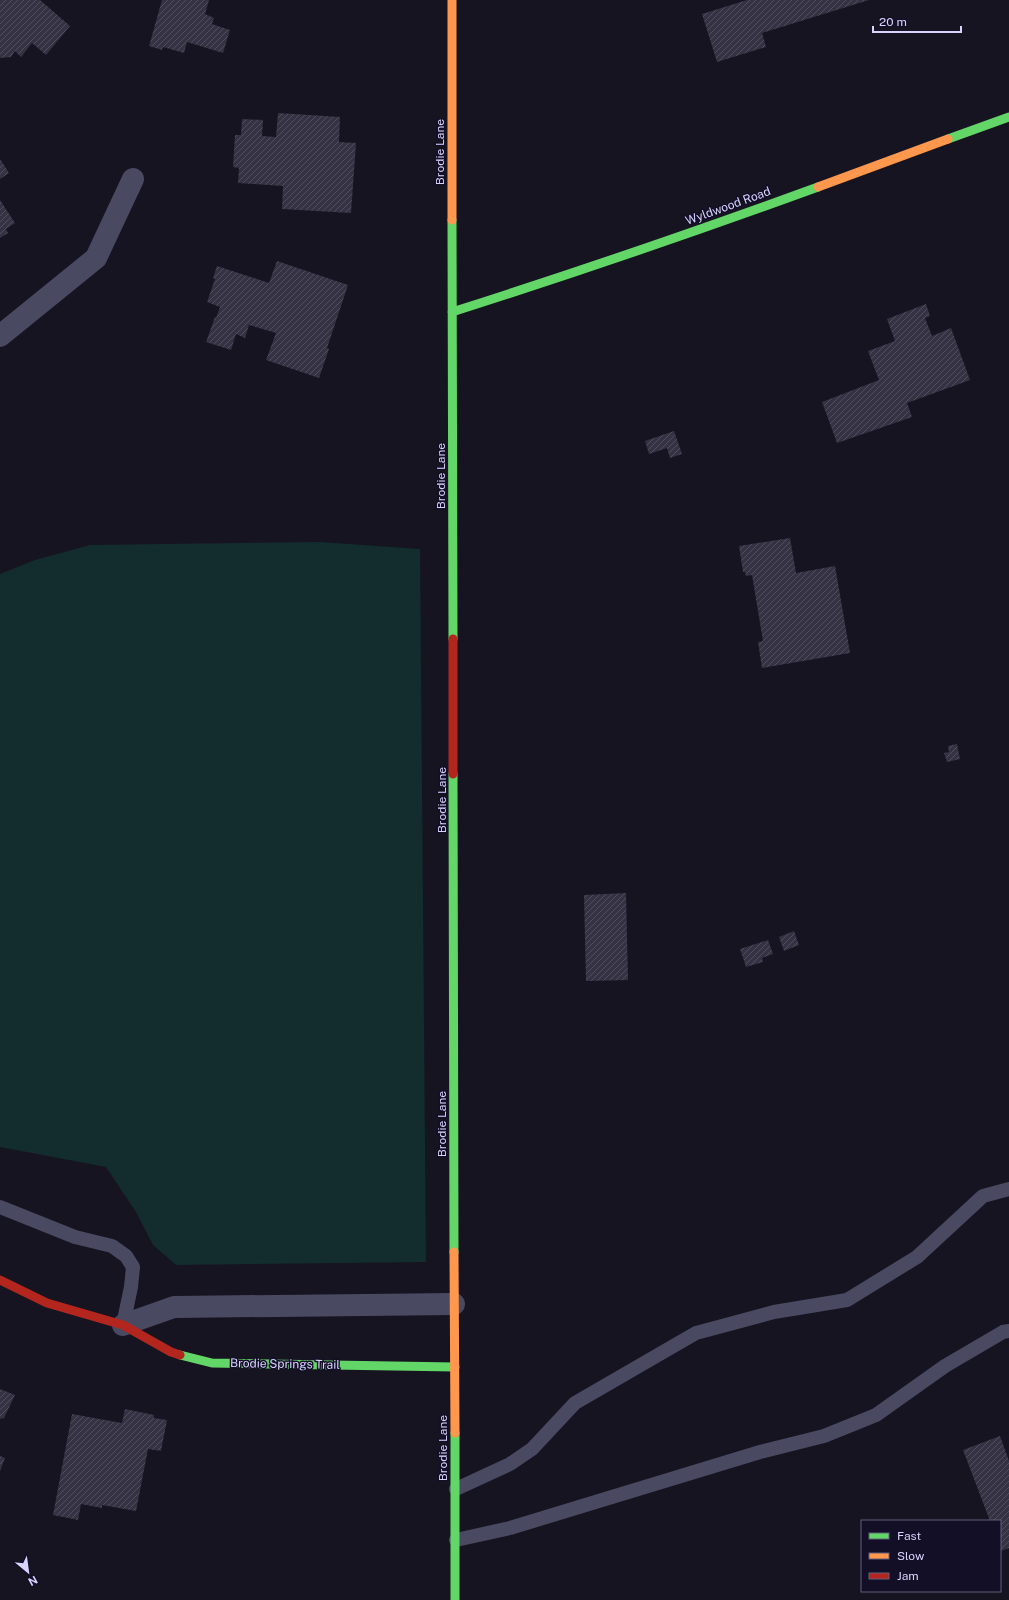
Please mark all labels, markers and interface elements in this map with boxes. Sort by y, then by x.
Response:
scale bar [873,8,961,34]
text: 20 m [879,15,907,29]
street label: Brodie Lane [433,119,447,185]
street label: Wyldwood Road [683,184,773,228]
street label: Brodie Lane [434,443,448,509]
street label: Brodie Lane [435,767,449,833]
street label: Brodie Lane [435,1091,449,1157]
street label: Brodie Springs Trail [230,1356,340,1372]
street label: Brodie Lane [436,1415,450,1481]
legend [861,1520,1001,1592]
text: Fast [897,1529,922,1543]
text: Slow [897,1549,925,1563]
north arrow [8,1552,48,1592]
text: Jam [897,1569,919,1583]
text: N [26,1573,40,1588]

